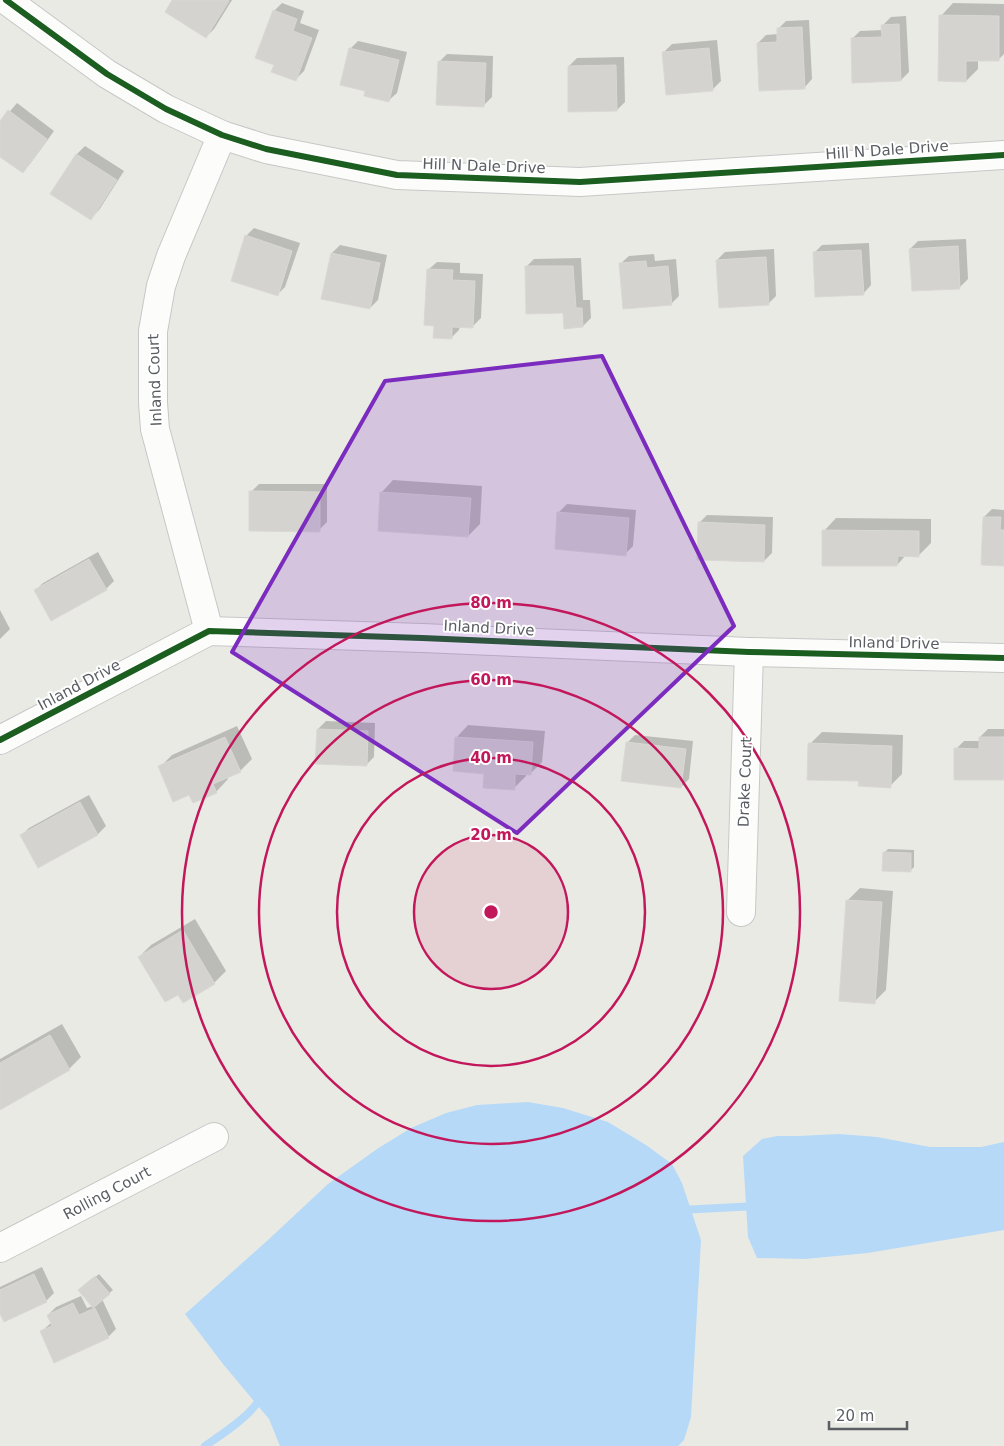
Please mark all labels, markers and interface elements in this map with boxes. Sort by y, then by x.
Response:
street label: Hill N Dale Drive [825,137,949,163]
street label: Hill N Dale Drive [422,155,546,177]
street label: Inland Court [144,333,166,426]
text: 80 m [470,594,512,612]
street label: Inland Drive [443,617,535,639]
street label: Inland Drive [848,633,940,653]
street label: Inland Drive [35,656,123,714]
text: 60 m [470,671,512,689]
street label: Drake Court [734,736,756,827]
text: 40 m [470,749,512,767]
text: 20 m [470,826,512,844]
centre of rings [482,903,500,921]
street label: Rolling Court [60,1162,154,1224]
scale bar [829,1398,906,1430]
text: 20 m [836,1407,874,1425]

